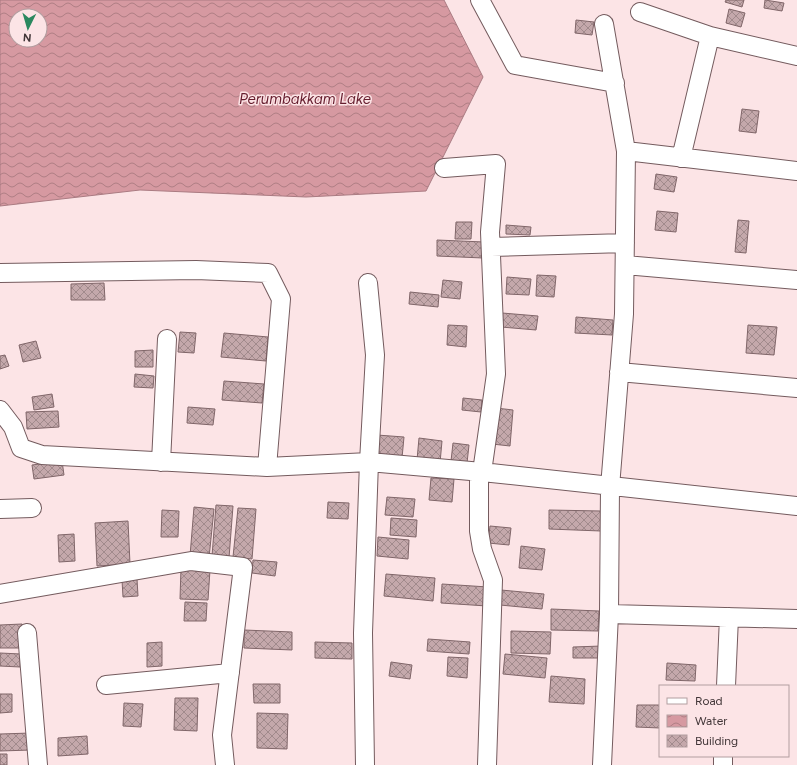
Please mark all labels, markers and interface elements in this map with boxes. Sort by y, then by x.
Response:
north arrow [8,8,48,48]
text: N [22,31,32,44]
water label: Perumbakkam Lake [239,90,371,108]
legend [659,685,789,757]
text: Road [695,694,723,708]
text: Water [695,714,727,728]
text: Building [695,734,738,748]

